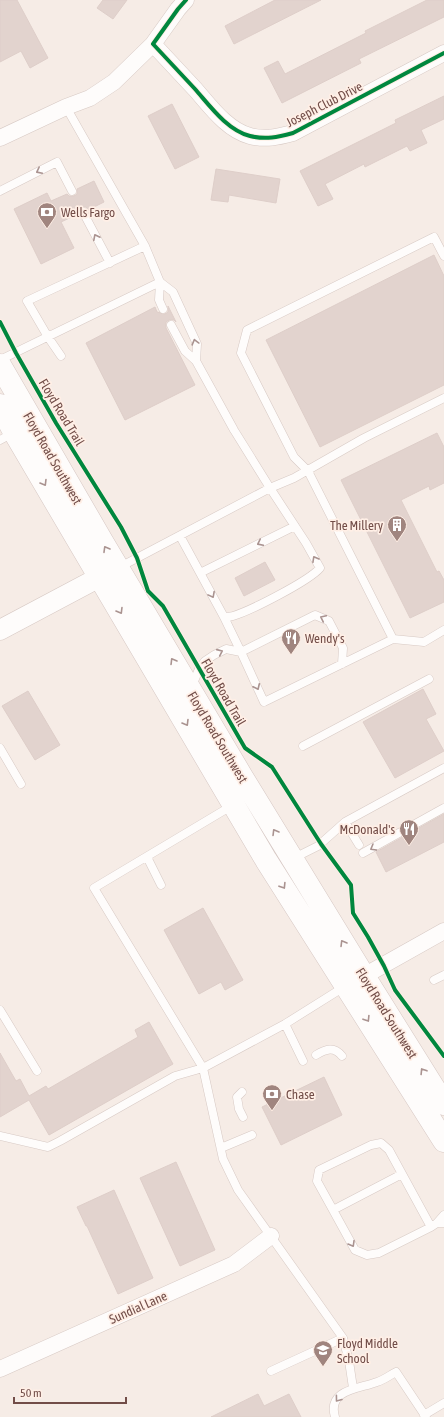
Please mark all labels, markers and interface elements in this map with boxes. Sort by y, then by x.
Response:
street label: Joseph Club Drive [284,79,365,130]
one-way arrow [36,166,43,174]
bank icon: Wells Fargo [36,201,58,229]
place label: Wells Fargo [61,205,115,220]
one-way arrow [94,234,101,242]
one-way arrow [192,338,200,345]
street label: Floyd Road Trail [36,376,88,449]
street label: Floyd Road Southwest [20,409,85,507]
one-way arrow [40,479,47,486]
building icon: The Millery [386,514,408,542]
place label: The Millery [330,518,384,533]
one-way arrow [256,538,264,546]
one-way arrow [104,546,111,553]
one-way arrow [312,556,319,563]
one-way arrow [207,591,215,598]
one-way arrow [115,607,122,614]
one-way arrow [320,615,327,623]
restaurant icon: Wendy's [280,627,302,655]
place label: Wendy's [305,631,345,646]
one-way arrow [215,649,223,657]
street label: Floyd Road Trail [198,656,249,729]
one-way arrow [170,658,177,665]
one-way arrow [252,682,260,690]
street label: Floyd Road Southwest [184,689,251,786]
one-way arrow [181,719,188,726]
restaurant icon: McDonald's [398,818,420,846]
place label: McDonald's [340,822,395,837]
one-way arrow [273,829,280,836]
one-way arrow [370,843,377,850]
one-way arrow [278,882,286,889]
one-way arrow [341,940,348,947]
street label: Floyd Road Southwest [353,965,421,1062]
one-way arrow [363,1015,370,1022]
one-way arrow [420,1068,428,1075]
bank icon: Chase [261,1083,283,1111]
place label: Chase [286,1087,315,1102]
one-way arrow [347,1240,354,1247]
street label: Sundial Lane [107,1288,170,1327]
place label: Floyd Middle School [337,1336,398,1366]
school or university icon: Floyd Middle School [312,1339,334,1367]
scale bar [14,1379,126,1405]
text: 50 m [20,1386,42,1400]
one-way arrow [336,1395,343,1402]

